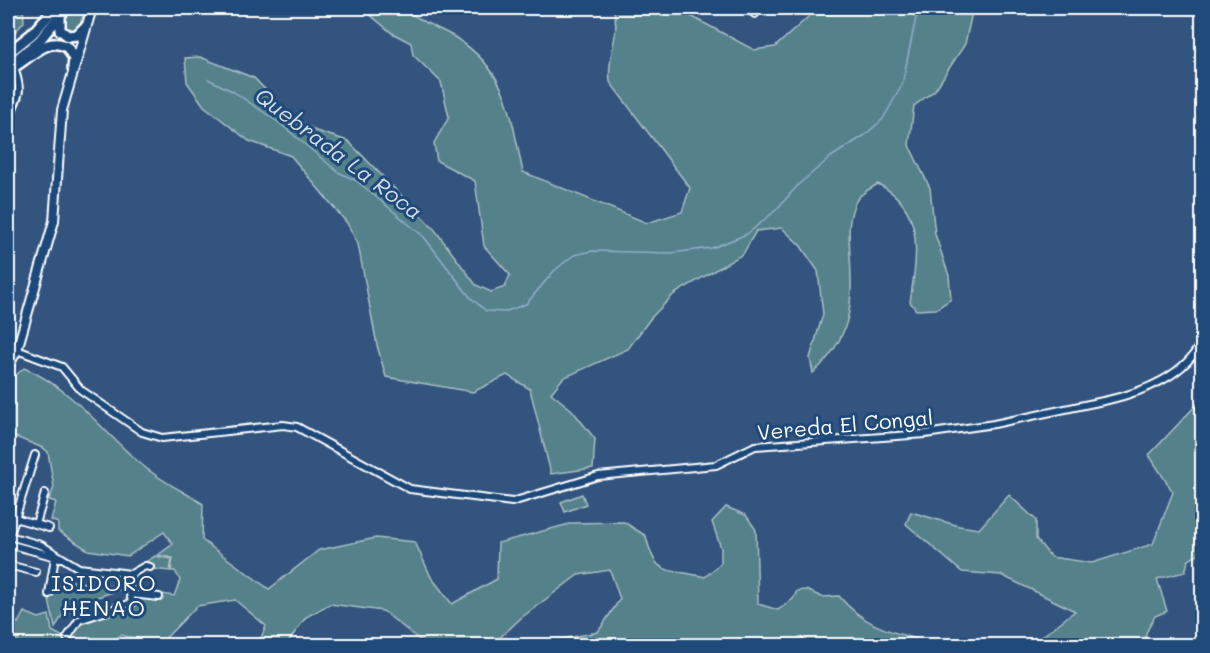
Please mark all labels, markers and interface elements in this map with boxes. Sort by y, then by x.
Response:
water label: Quebrada La Roca [249,81,429,225]
street label: Vereda El Congal [756,403,934,445]
district label: ISIDORO HENAO [51,568,157,622]

